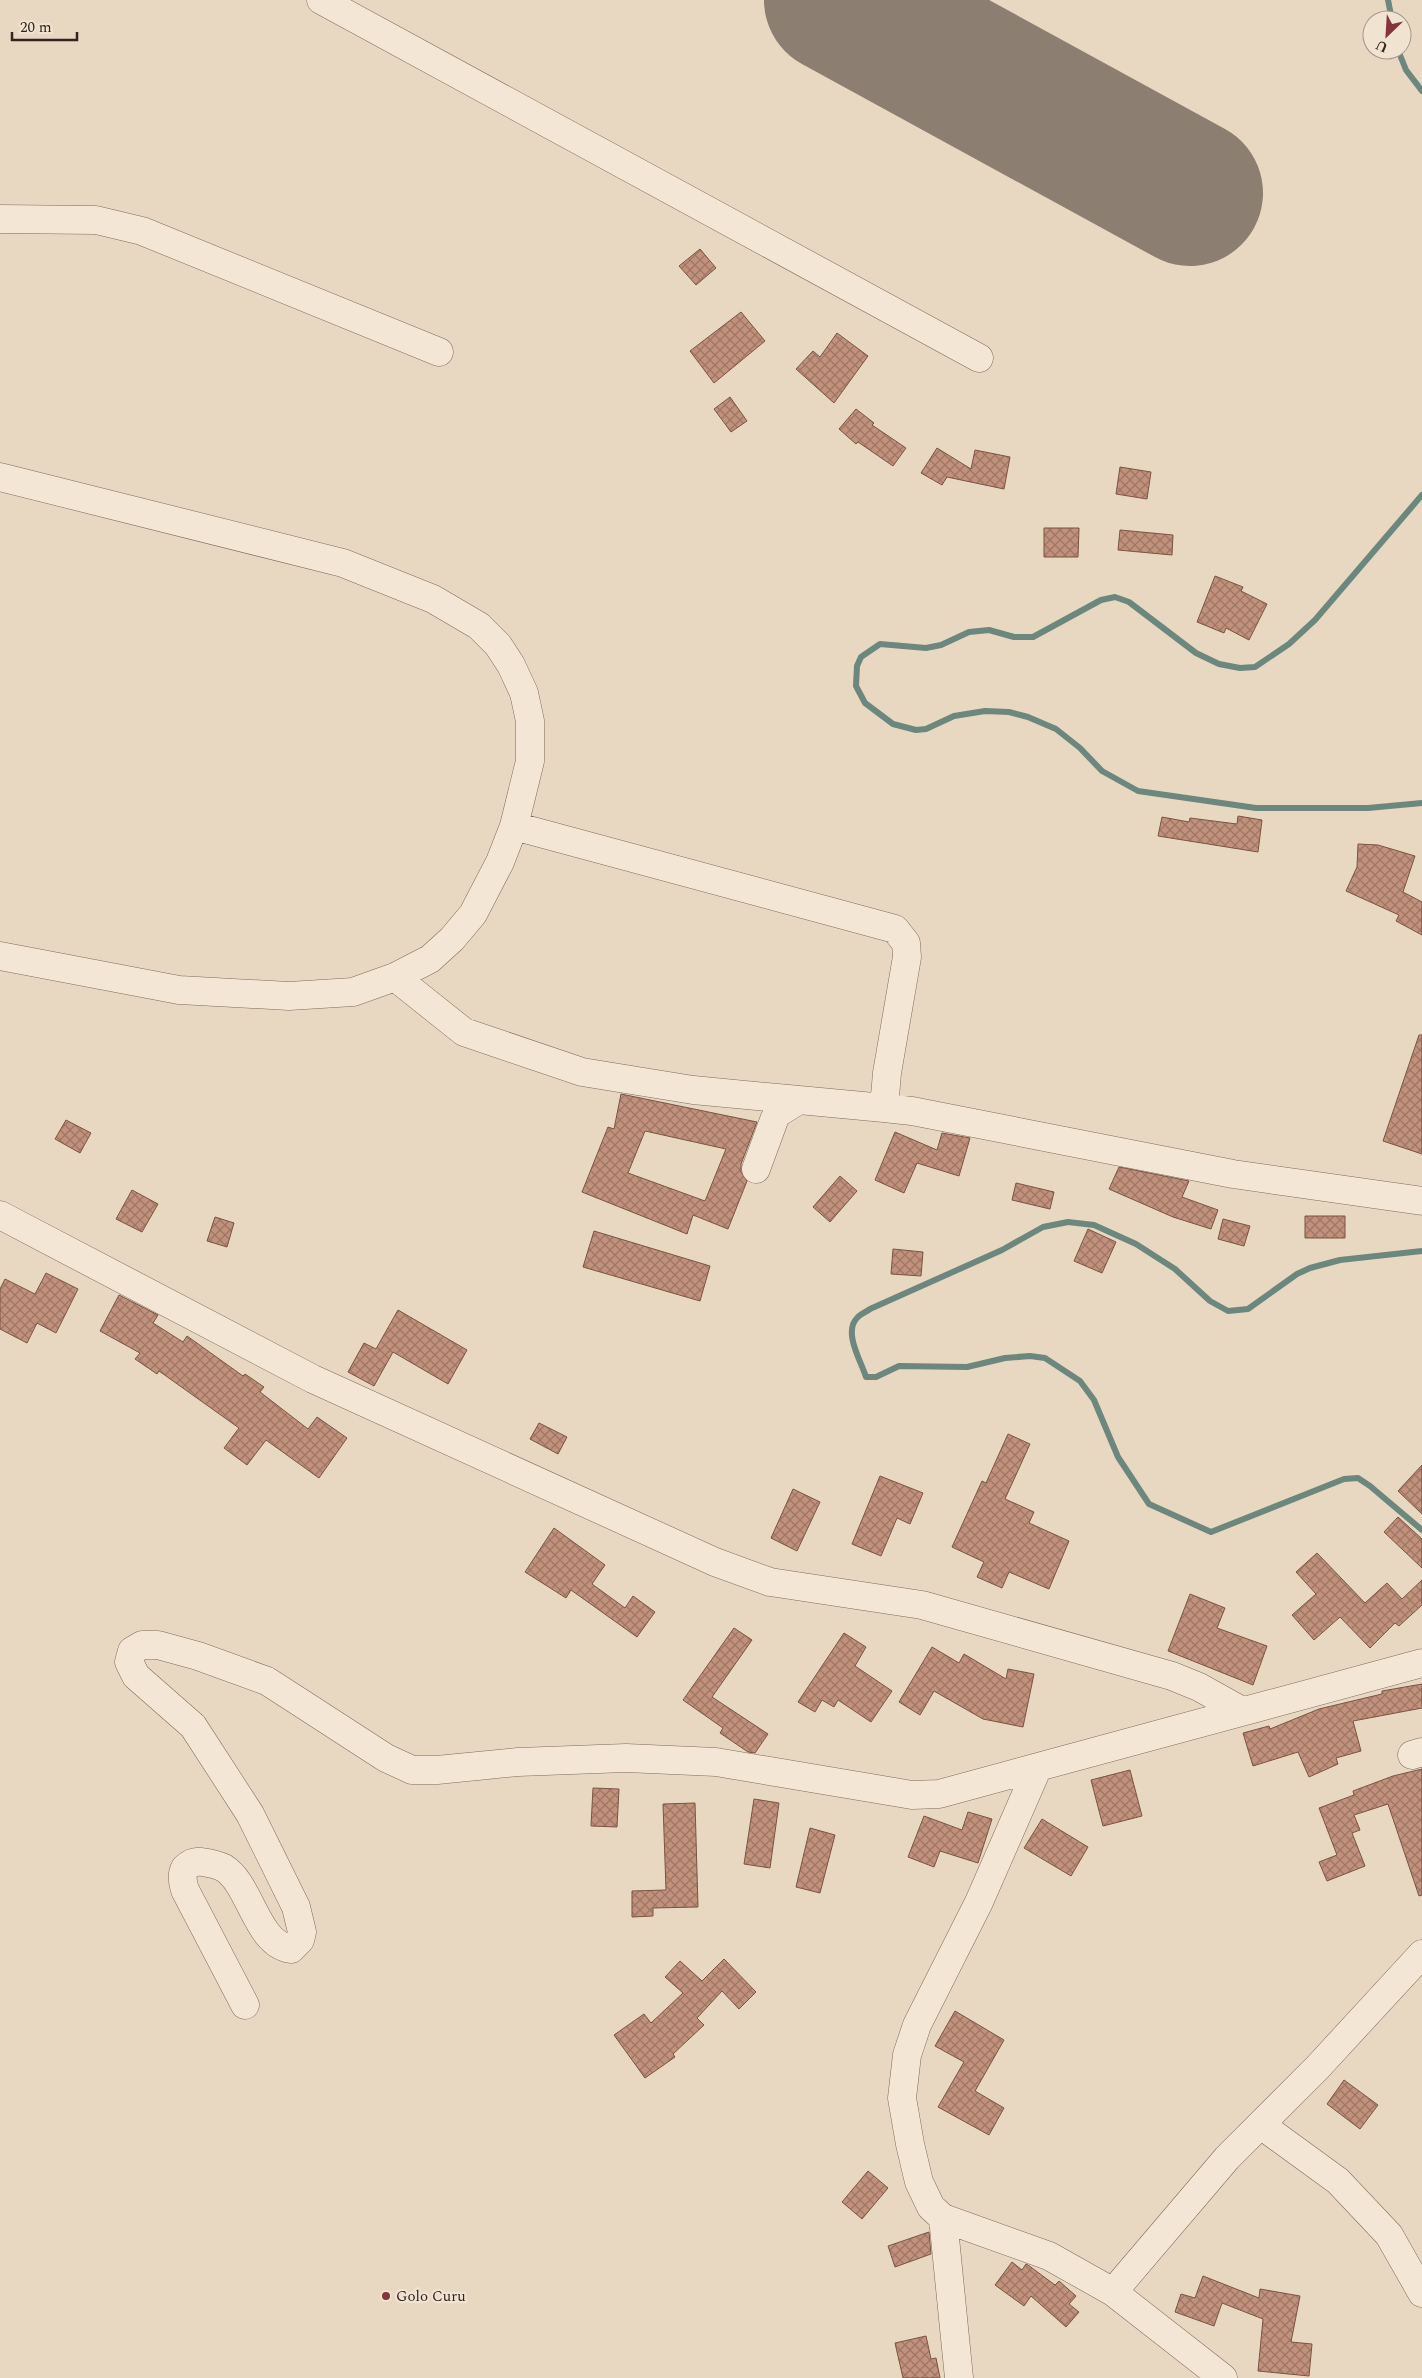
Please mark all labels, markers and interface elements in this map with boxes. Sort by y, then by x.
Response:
scale bar [12,10,78,42]
north arrow [1362,10,1412,60]
text: 20 m [20,16,52,39]
text: U [1372,34,1391,58]
place label: Golo Curu [396,2285,466,2308]
marker: Golo Curu [380,2290,392,2302]

